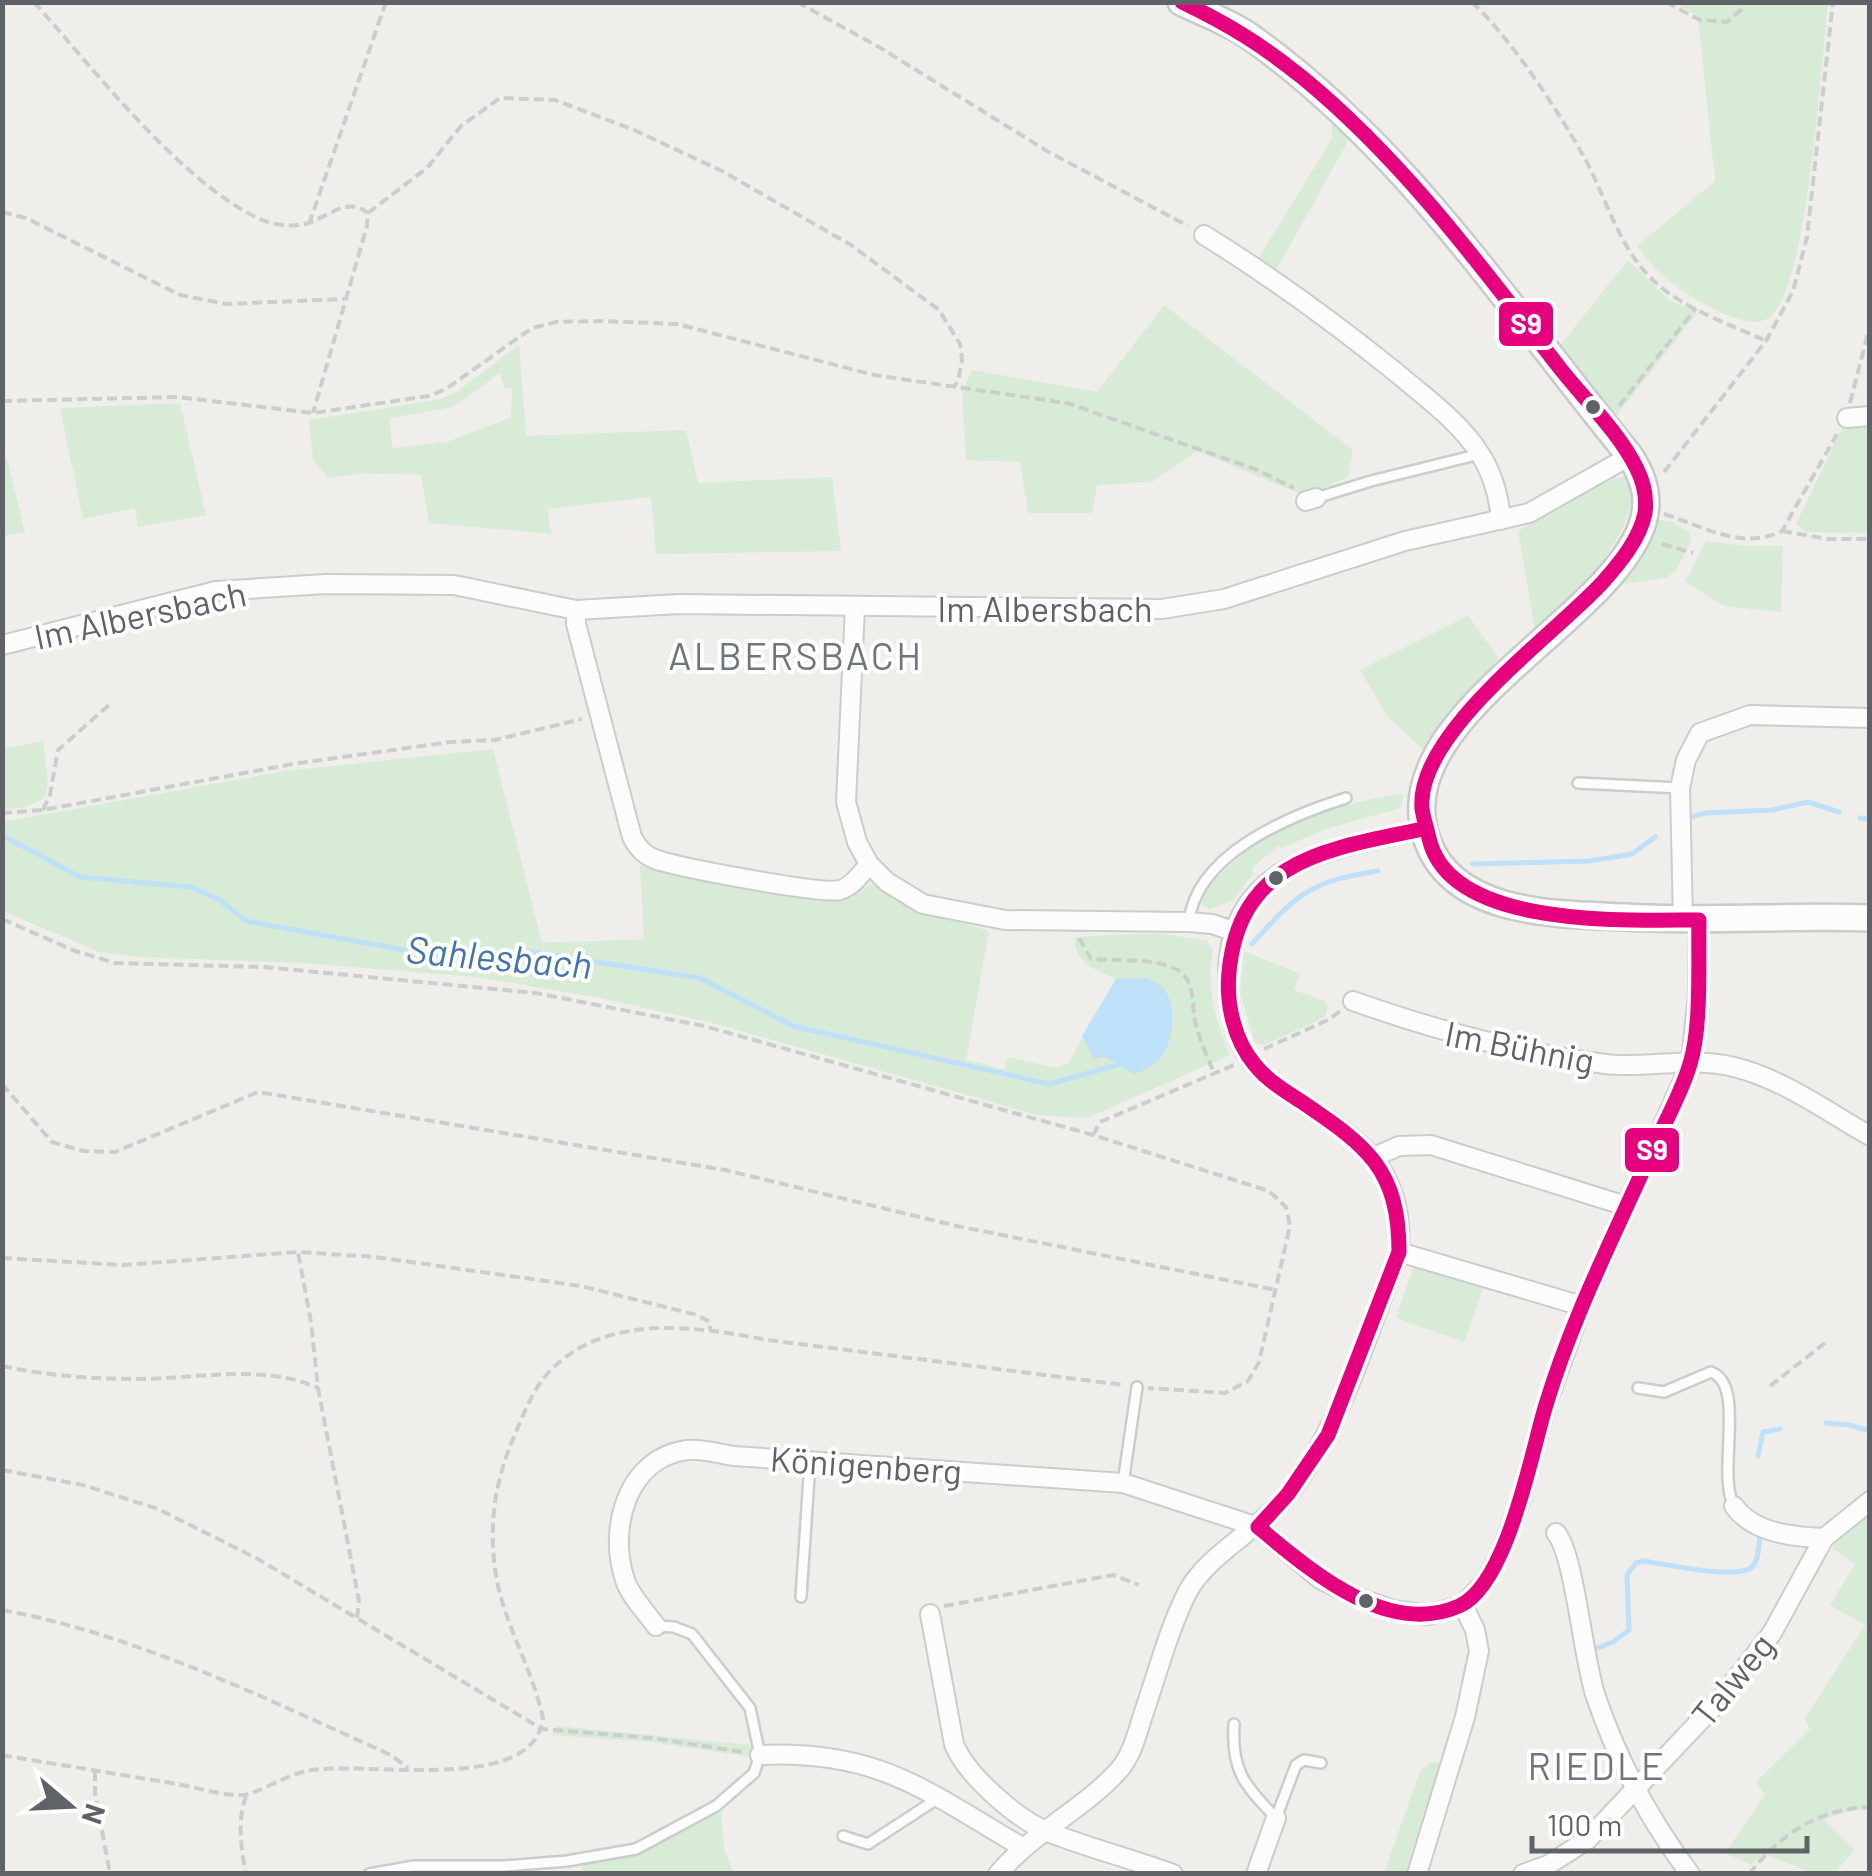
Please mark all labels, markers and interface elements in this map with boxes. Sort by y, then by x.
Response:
line badge: S9 [1497,300,1555,348]
text: S9 [1510,306,1542,340]
unlabelled marker [1583,397,1603,417]
street label: Im Albersbach [30,571,250,657]
street label: Im Albersbach [937,587,1153,629]
district label: ALBERSBACH [668,632,924,678]
unlabelled marker [1266,868,1286,888]
water label: Sahlesbach [404,925,594,987]
street label: Im Bühnig [1442,1011,1598,1081]
line badge: S9 [1623,1126,1681,1174]
text: S9 [1636,1132,1668,1166]
street label: Königenberg [769,1436,963,1492]
unlabelled marker [1356,1591,1376,1611]
street label: Talweg [1682,1624,1782,1734]
district label: RIEDLE [1527,1742,1667,1788]
north arrow [20,1756,120,1856]
scale bar [1532,1791,1807,1853]
text: N [75,1800,114,1829]
text: 100 m [1547,1806,1622,1842]

